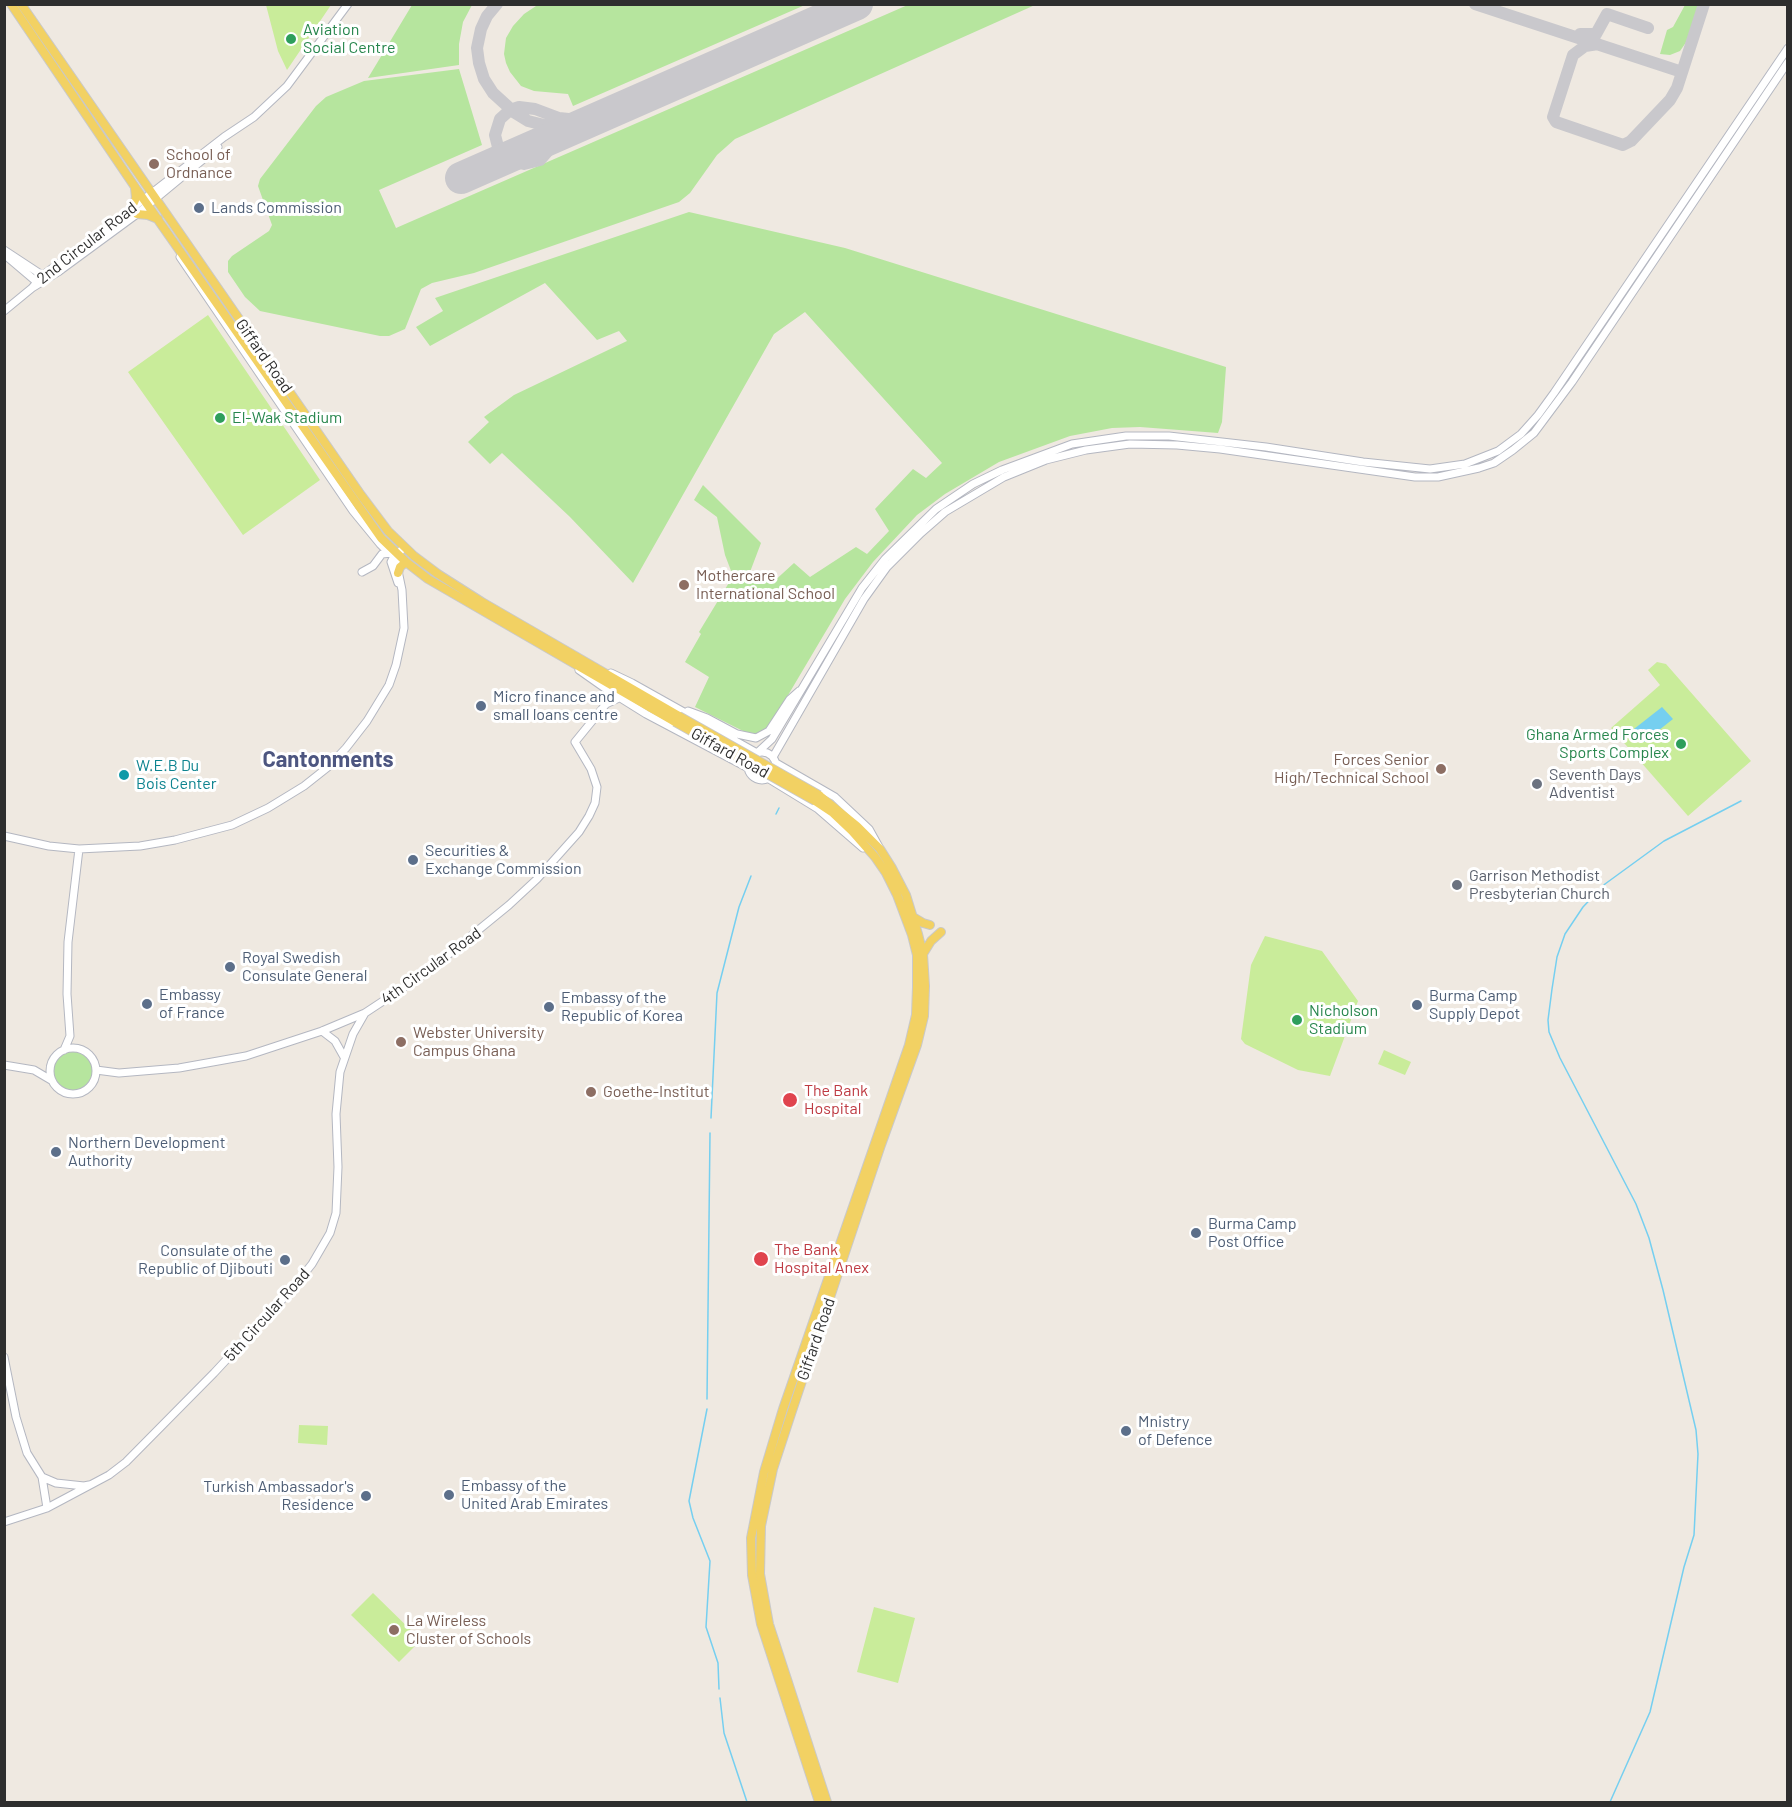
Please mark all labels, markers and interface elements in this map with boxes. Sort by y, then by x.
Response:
place label: Aviation Social Centre [303,20,395,58]
marker: Aviation Social Centre [284,32,298,46]
place label: School of Ordnance [166,145,233,183]
marker: School of Ordnance [147,157,161,171]
street label: 2nd Circular Road [33,198,141,288]
place label: Lands Commission [211,198,342,218]
marker: Lands Commission [192,201,206,215]
street label: Giffard Road [231,315,297,397]
place label: El-Wak Stadium [232,408,342,428]
marker: El-Wak Stadium [213,411,227,425]
place label: Mothercare International School [696,566,835,604]
marker: Mothercare International School [677,578,691,592]
place label: Micro finance and small loans centre [493,687,618,725]
marker: Micro finance and small loans centre [474,699,488,713]
street label: Giffard Road [688,724,772,782]
place label: Ghana Armed Forces Sports Complex [1526,725,1669,763]
marker: Ghana Armed Forces Sports Complex [1674,737,1688,751]
district label: Cantonments [262,747,394,773]
place label: Forces Senior High/Technical School [1274,750,1429,788]
place label: W.E.B Du Bois Center [136,756,217,794]
marker: Forces Senior High/Technical School [1434,762,1448,776]
place label: Seventh Days Adventist [1549,765,1641,803]
marker: W.E.B Du Bois Center [117,768,131,782]
marker: Seventh Days Adventist [1530,777,1544,791]
place label: Securities & Exchange Commission [425,841,582,879]
marker: Securities & Exchange Commission [406,853,420,867]
place label: Garrison Methodist Presbyterian Church [1469,866,1610,904]
marker: Garrison Methodist Presbyterian Church [1450,878,1464,892]
street label: 4th Circular Road [377,923,485,1009]
place label: Royal Swedish Consulate General [242,948,367,986]
marker: Royal Swedish Consulate General [223,960,237,974]
place label: Embassy of France [159,985,225,1023]
place label: Burma Camp Supply Depot [1429,986,1520,1024]
place label: Embassy of the Republic of Korea [561,988,683,1026]
marker: Embassy of France [140,997,154,1011]
marker: Burma Camp Supply Depot [1410,998,1424,1012]
marker: Embassy of the Republic of Korea [542,1000,556,1014]
place label: Nicholson Stadium [1309,1001,1378,1039]
marker: Nicholson Stadium [1290,1013,1304,1027]
place label: Webster University Campus Ghana [413,1023,544,1061]
marker: Webster University Campus Ghana [394,1035,408,1049]
place label: The Bank Hospital [804,1081,868,1119]
place label: Goethe-Institut [603,1082,710,1102]
marker: Goethe-Institut [584,1085,598,1099]
marker: The Bank Hospital [781,1091,799,1109]
place label: Northern Development Authority [68,1133,225,1171]
marker: Northern Development Authority [49,1145,63,1159]
place label: Burma Camp Post Office [1208,1214,1297,1252]
marker: Burma Camp Post Office [1189,1226,1203,1240]
place label: The Bank Hospital Anex [774,1240,869,1278]
place label: Consulate of the Republic of Djibouti [138,1241,273,1279]
marker: The Bank Hospital Anex [752,1250,770,1268]
marker: Consulate of the Republic of Djibouti [278,1253,292,1267]
street label: 5th Circular Road [220,1265,314,1365]
street label: Giffard Road [793,1295,839,1383]
place label: Mnistry of Defence [1138,1412,1213,1450]
marker: Mnistry of Defence [1119,1424,1133,1438]
place label: Embassy of the United Arab Emirates [461,1476,608,1514]
place label: Turkish Ambassador's Residence [203,1477,354,1515]
marker: Embassy of the United Arab Emirates [442,1488,456,1502]
marker: Turkish Ambassador's Residence [359,1489,373,1503]
place label: La Wireless Cluster of Schools [406,1611,531,1649]
marker: La Wireless Cluster of Schools [387,1623,401,1637]

